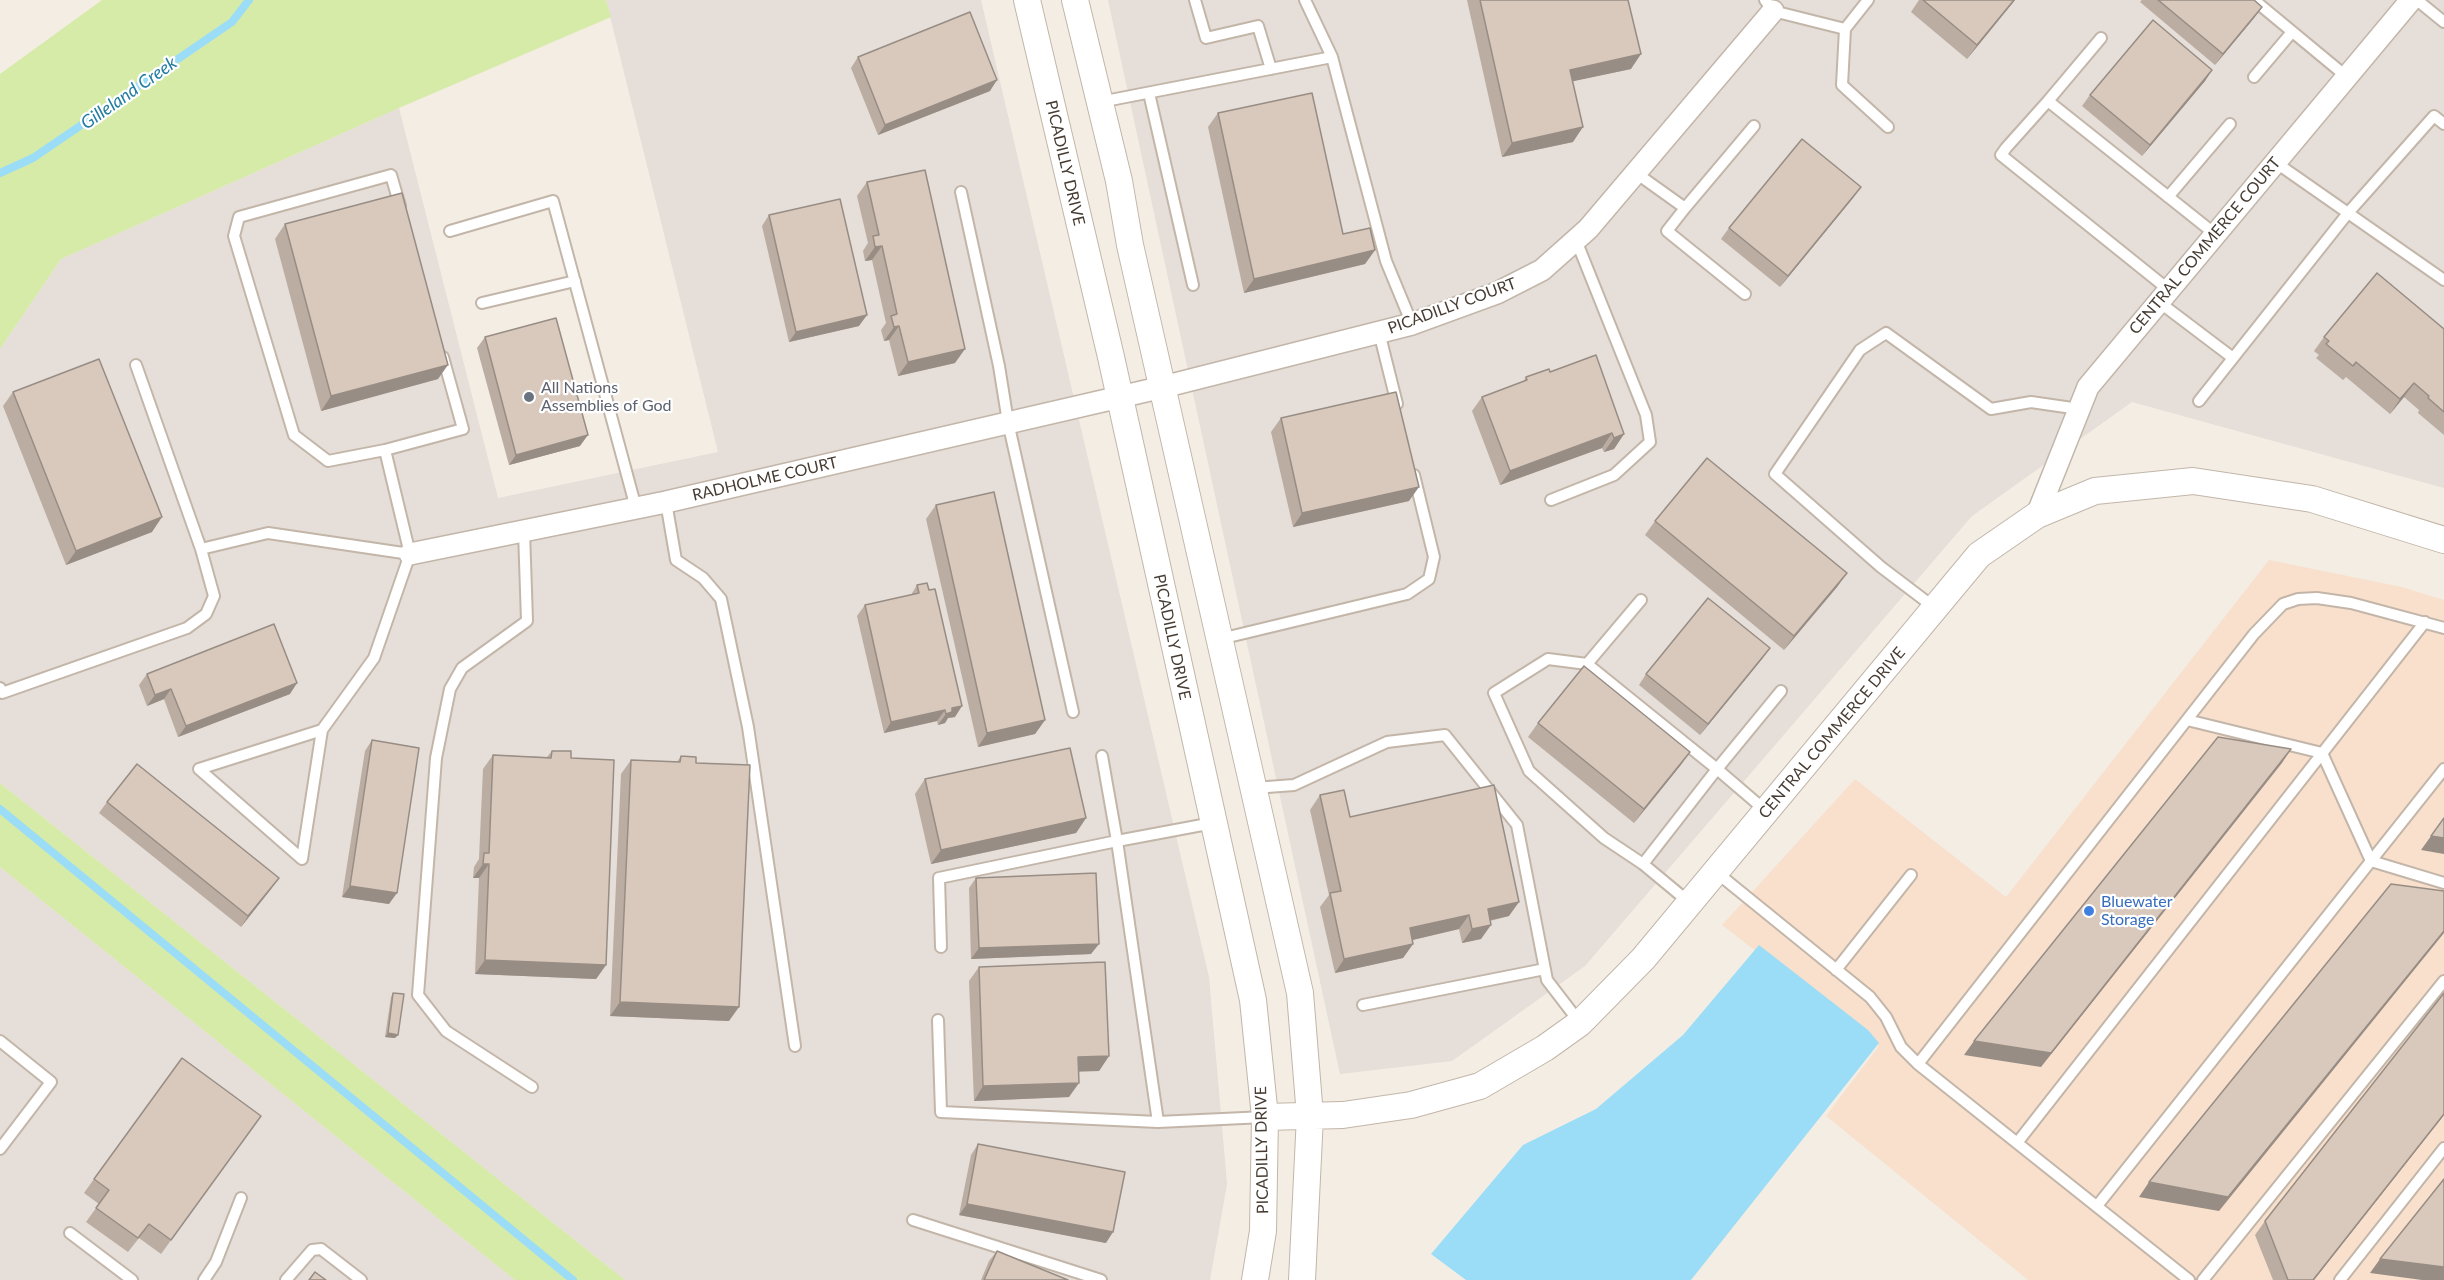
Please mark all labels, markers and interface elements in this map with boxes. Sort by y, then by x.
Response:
water label: Gilleland Creek [77,52,181,134]
street label: PICADILLY DRIVE [1041,98,1089,228]
street label: CENTRAL COMMERCE COURT [2125,154,2285,338]
street label: PICADILLY COURT [1385,274,1519,338]
place label: All Nations Assemblies of God [541,378,672,416]
marker: All Nations Assemblies of God [522,390,536,404]
street label: RADHOLME COURT [690,453,840,505]
street label: PICADILLY DRIVE [1149,572,1195,702]
street label: CENTRAL COMMERCE DRIVE [1755,643,1909,823]
place label: Bluewater Storage [2101,892,2173,930]
marker: Bluewater Storage [2082,904,2096,918]
street label: PICADILLY DRIVE [1251,1086,1273,1214]

